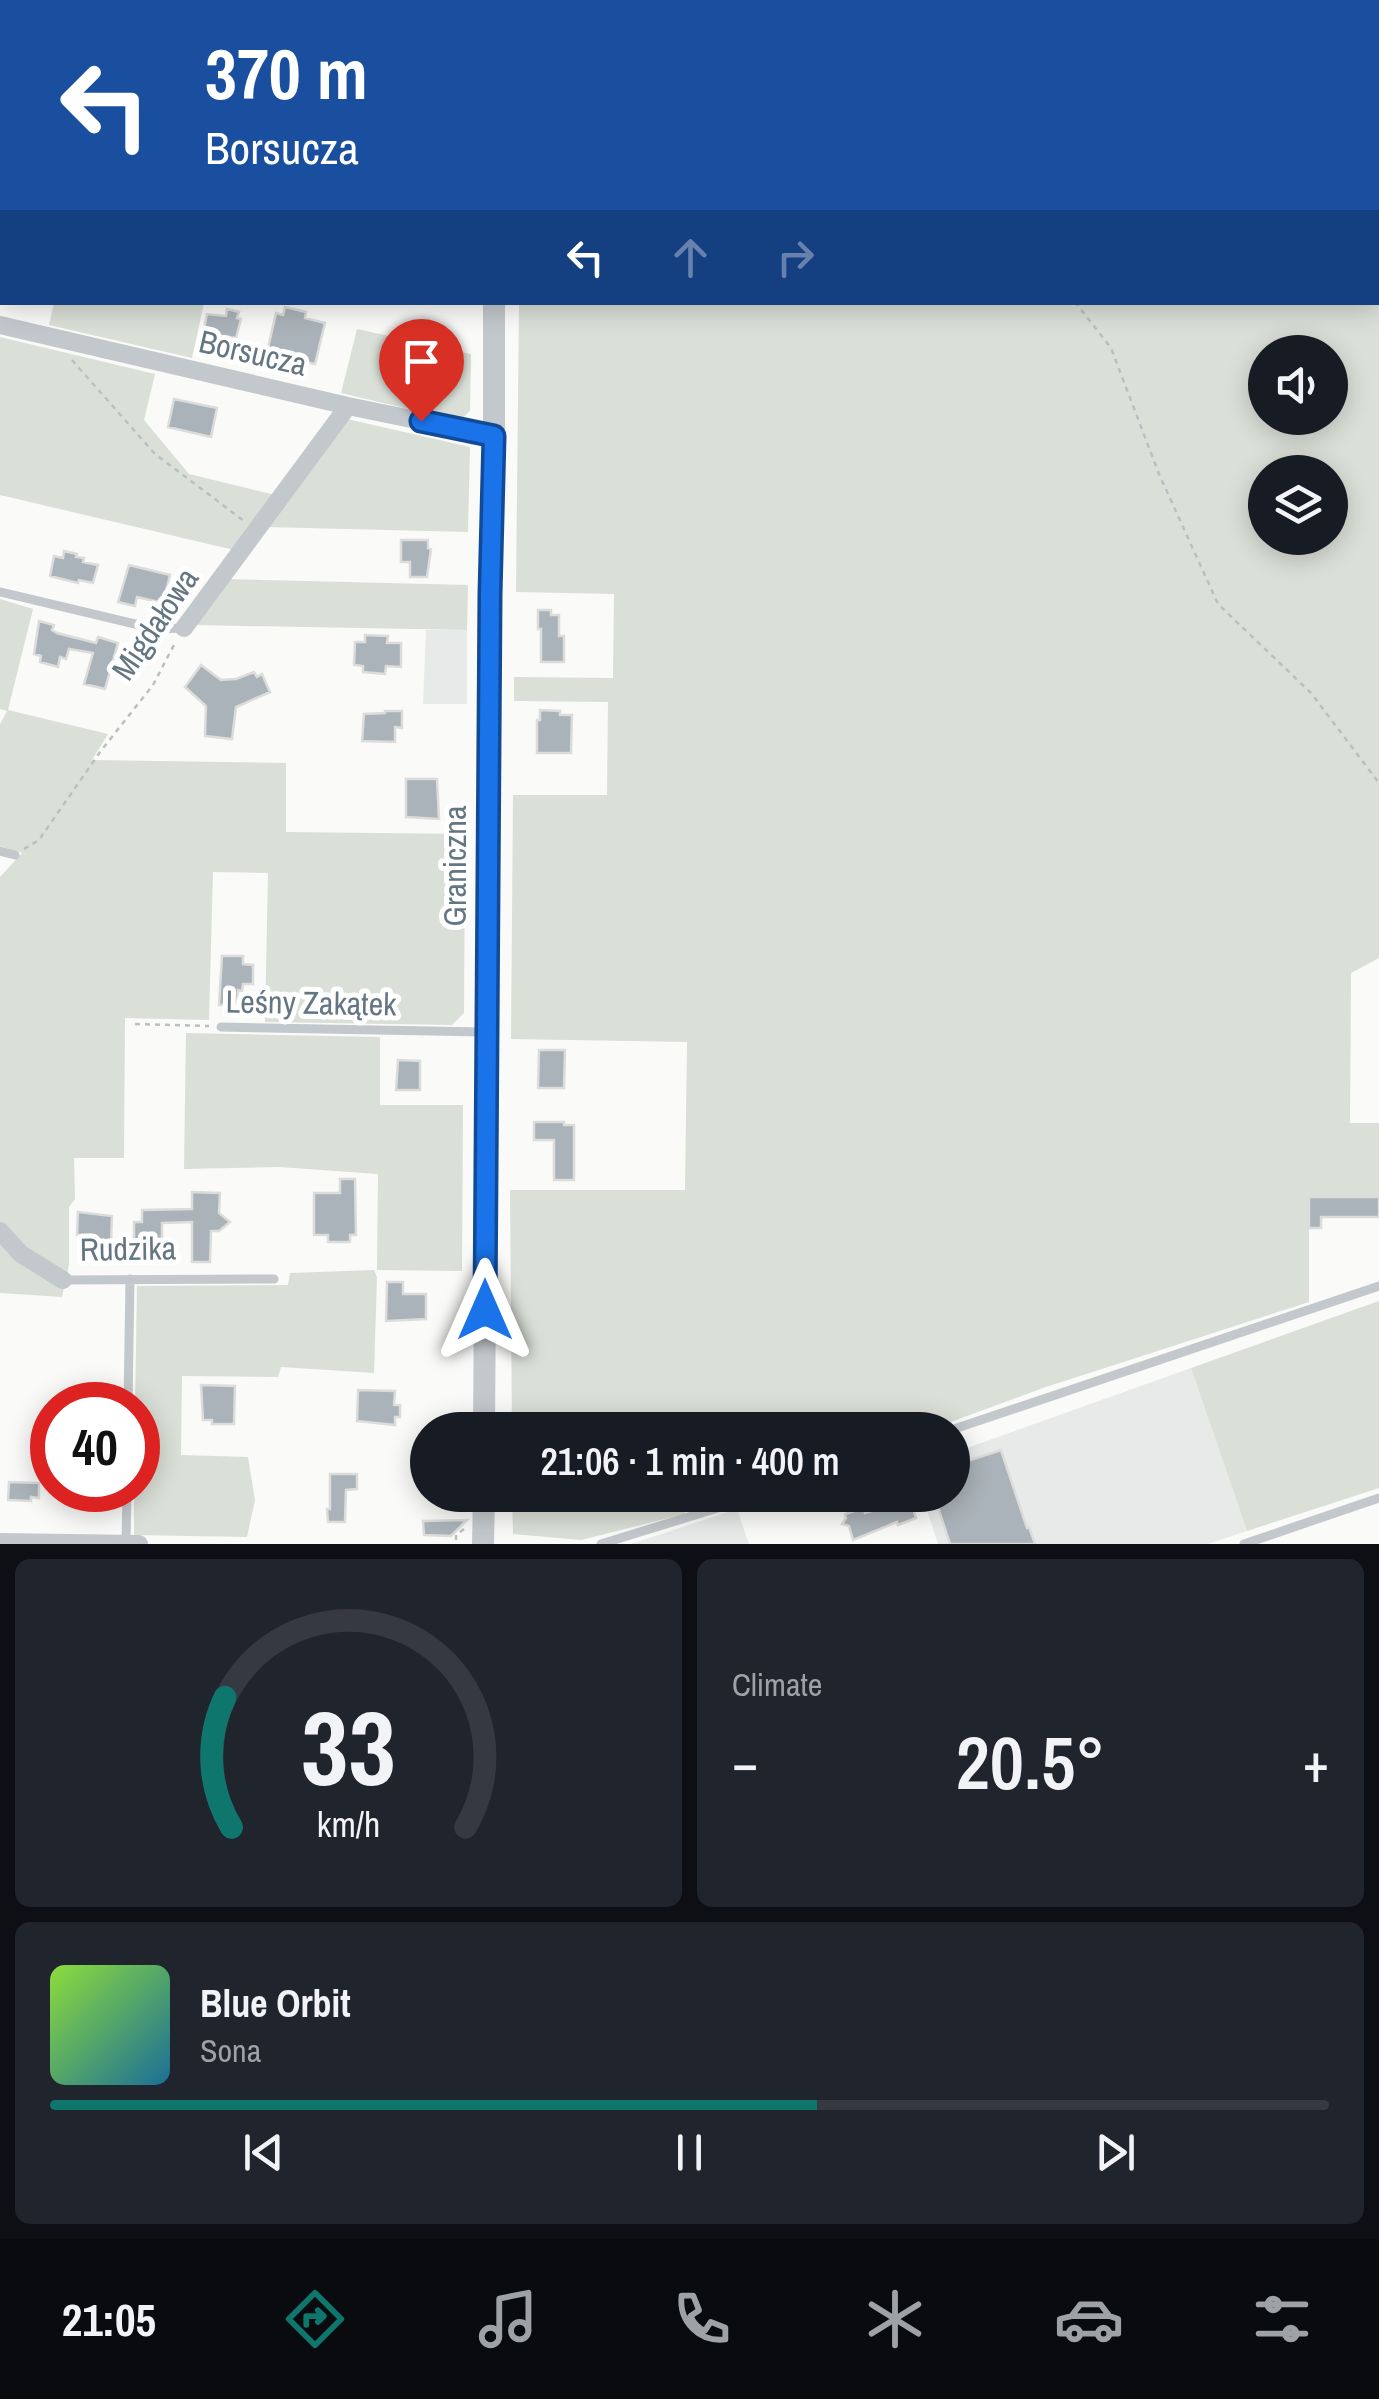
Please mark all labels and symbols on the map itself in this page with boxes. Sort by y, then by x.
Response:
street label: Borsucza [195,319,312,386]
pin [379,319,464,422]
street label: Migdałowa [101,559,208,688]
street label: Graniczna [433,805,476,927]
street label: Leśny Zakątek [225,980,398,1026]
street label: Rudzika [79,1226,177,1271]
position arrow [433,1258,537,1362]
speed limit sign: 40 [30,1382,160,1512]

